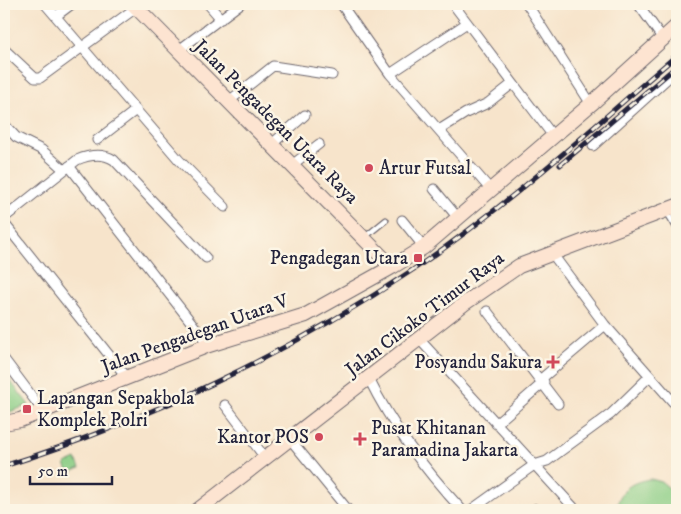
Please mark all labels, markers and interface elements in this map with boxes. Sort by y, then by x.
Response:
street label: Jalan Pengadegan Utara Raya [188,34,363,209]
place label: Artur Futsal [379,157,471,180]
marker: Artur Futsal [363,162,375,174]
place label: Pengadegan Utara [270,247,408,270]
street label: Jalan Cikoko Timur Raya [339,247,509,382]
marker: Pengadegan Utara [412,252,424,264]
street label: Jalan Pengadegan Utara V [96,289,293,379]
place label: Posyandu Sakura [414,351,542,374]
marker: Posyandu Sakura [546,355,560,369]
place label: Lapangan Sepakbola Komplek Polri [37,387,194,432]
marker: Lapangan Sepakbola Komplek Polri [21,403,33,415]
place label: Pusat Khitanan Paramadina Jakarta [371,417,518,462]
place label: Kantor POS [217,426,309,449]
marker: Kantor POS [313,431,325,443]
marker: Pusat Khitanan Paramadina Jakarta [353,432,367,446]
scale bar [30,454,112,486]
text: 50 m [38,462,68,481]

